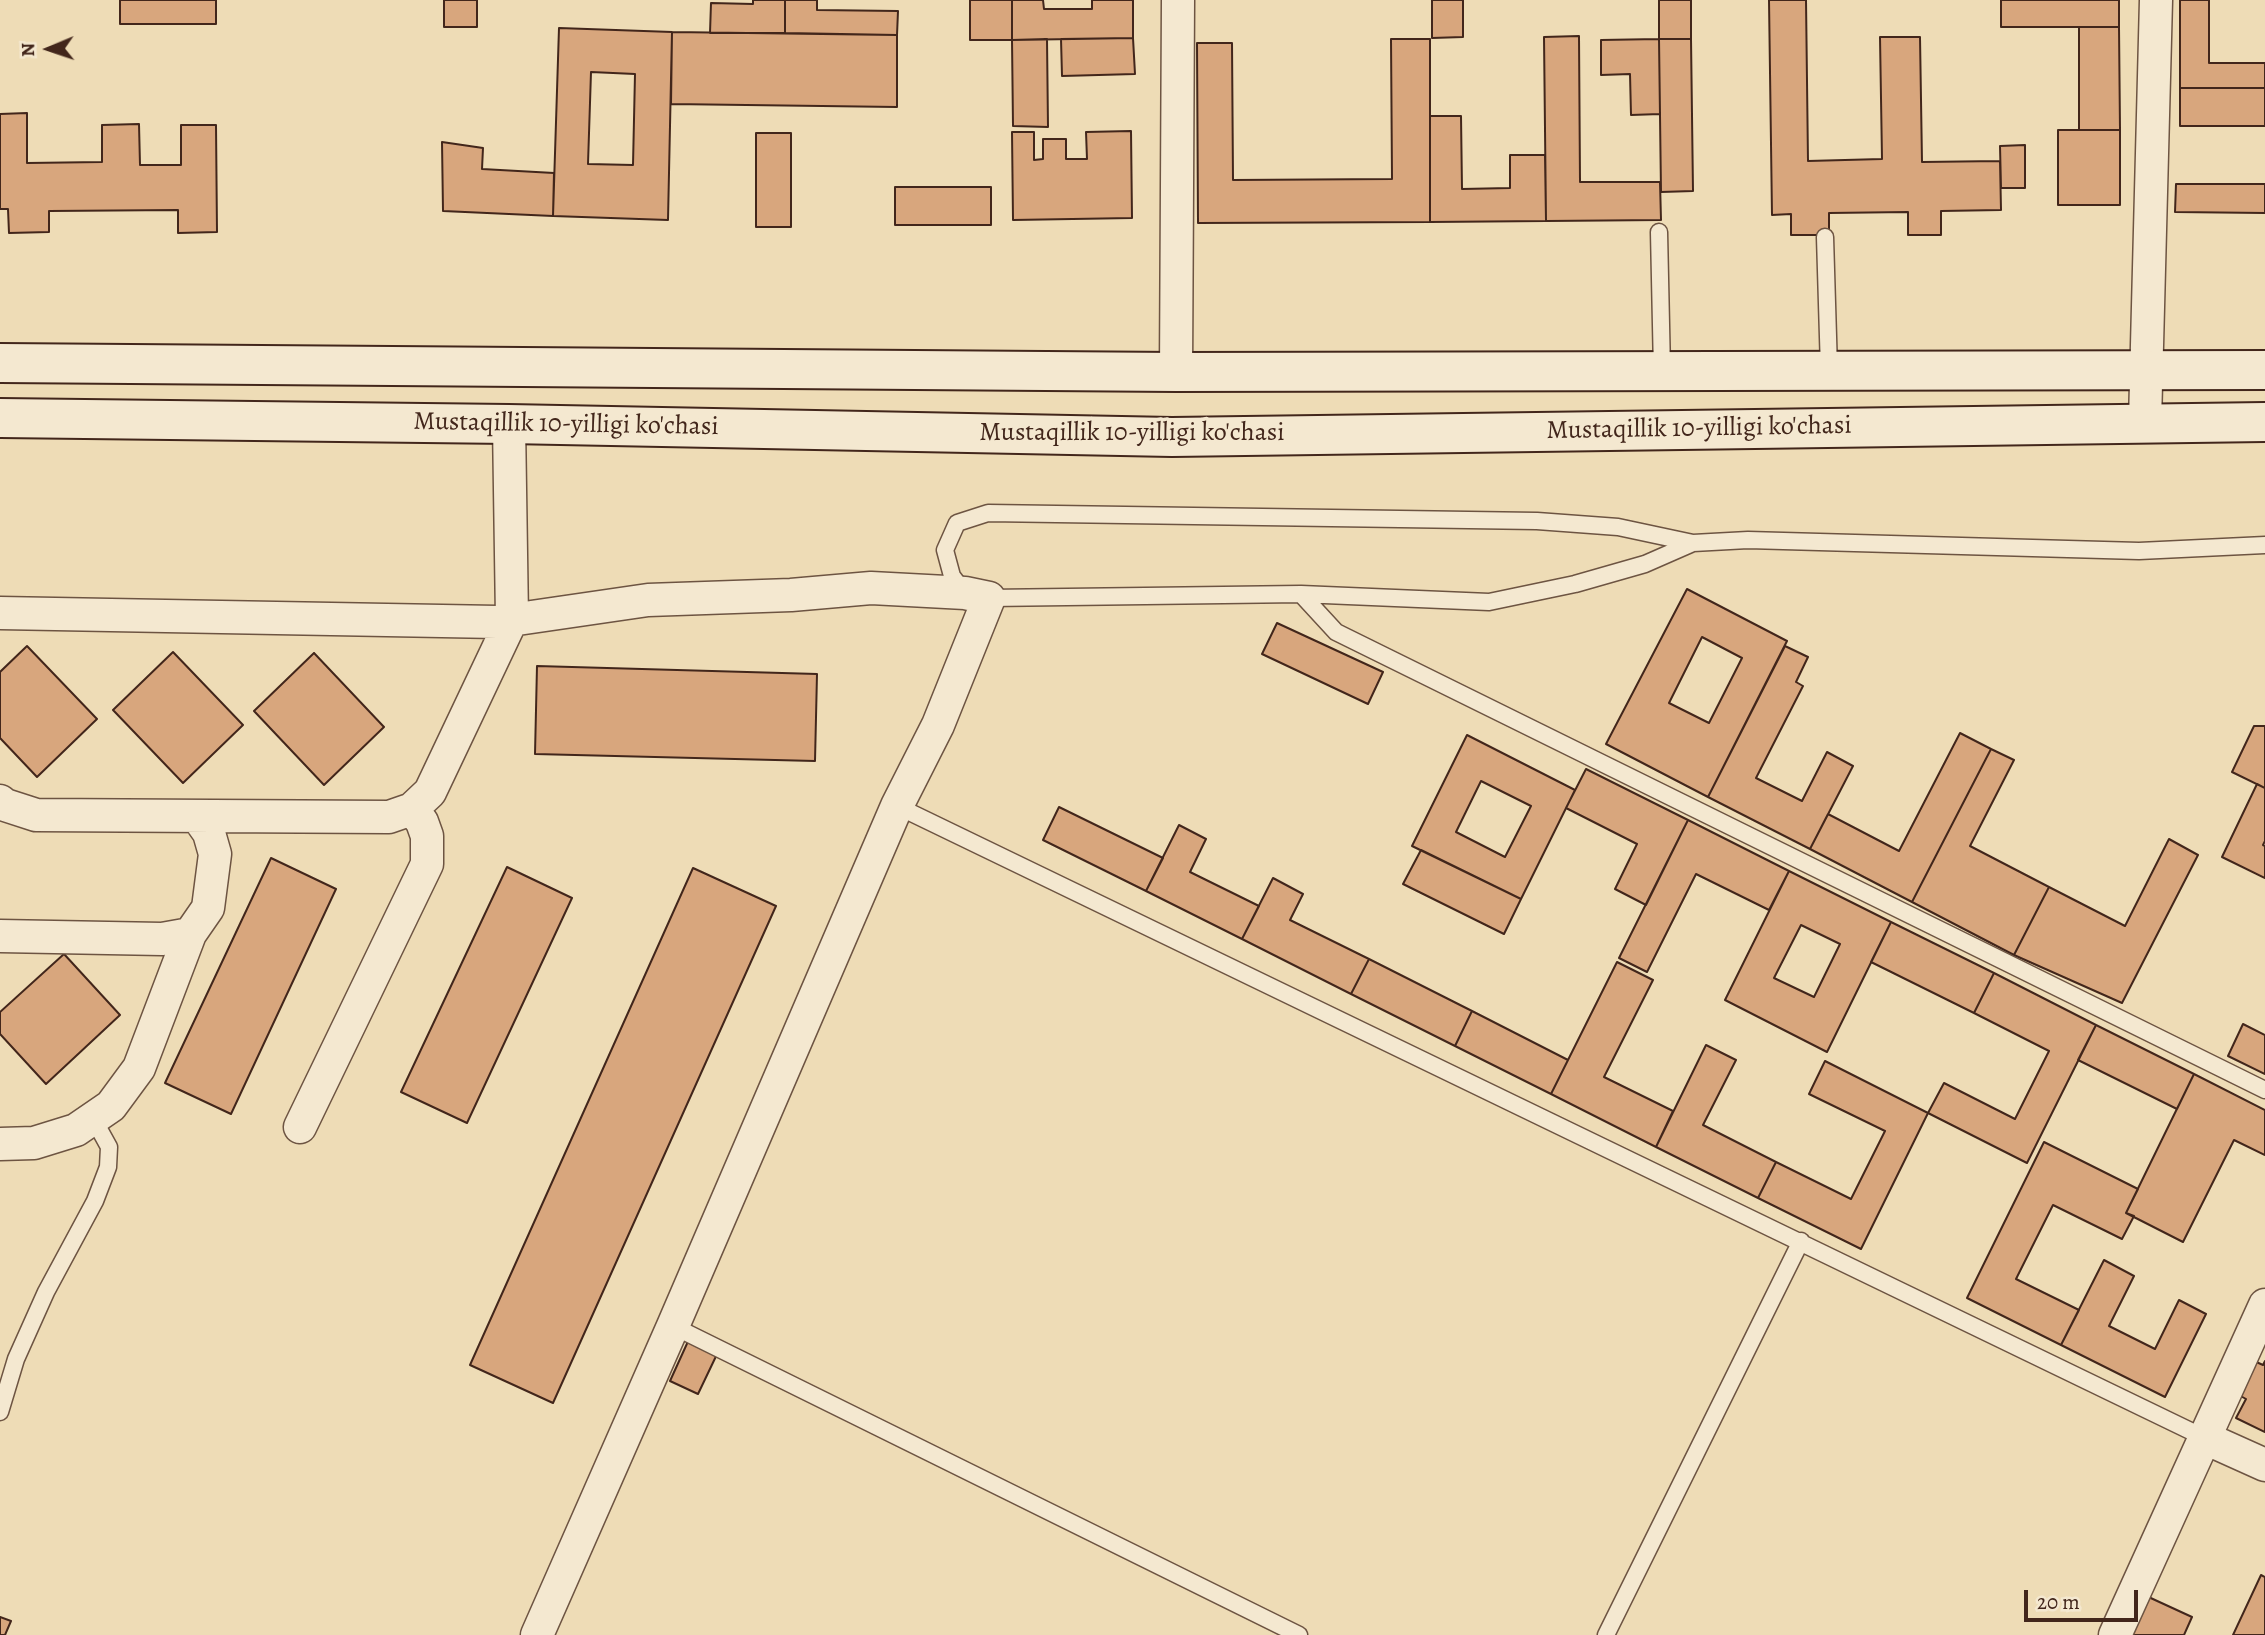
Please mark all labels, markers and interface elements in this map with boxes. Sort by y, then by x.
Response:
north arrow [14,14,84,84]
text: N [15,42,41,57]
street label: Mustaqillik 10-yilligi ko'chasi [413,407,719,443]
street label: Mustaqillik 10-yilligi ko'chasi [1546,411,1852,447]
street label: Mustaqillik 10-yilligi ko'chasi [979,418,1285,450]
scale bar [2027,1576,2141,1620]
text: 20 m [2037,1588,2080,1616]

